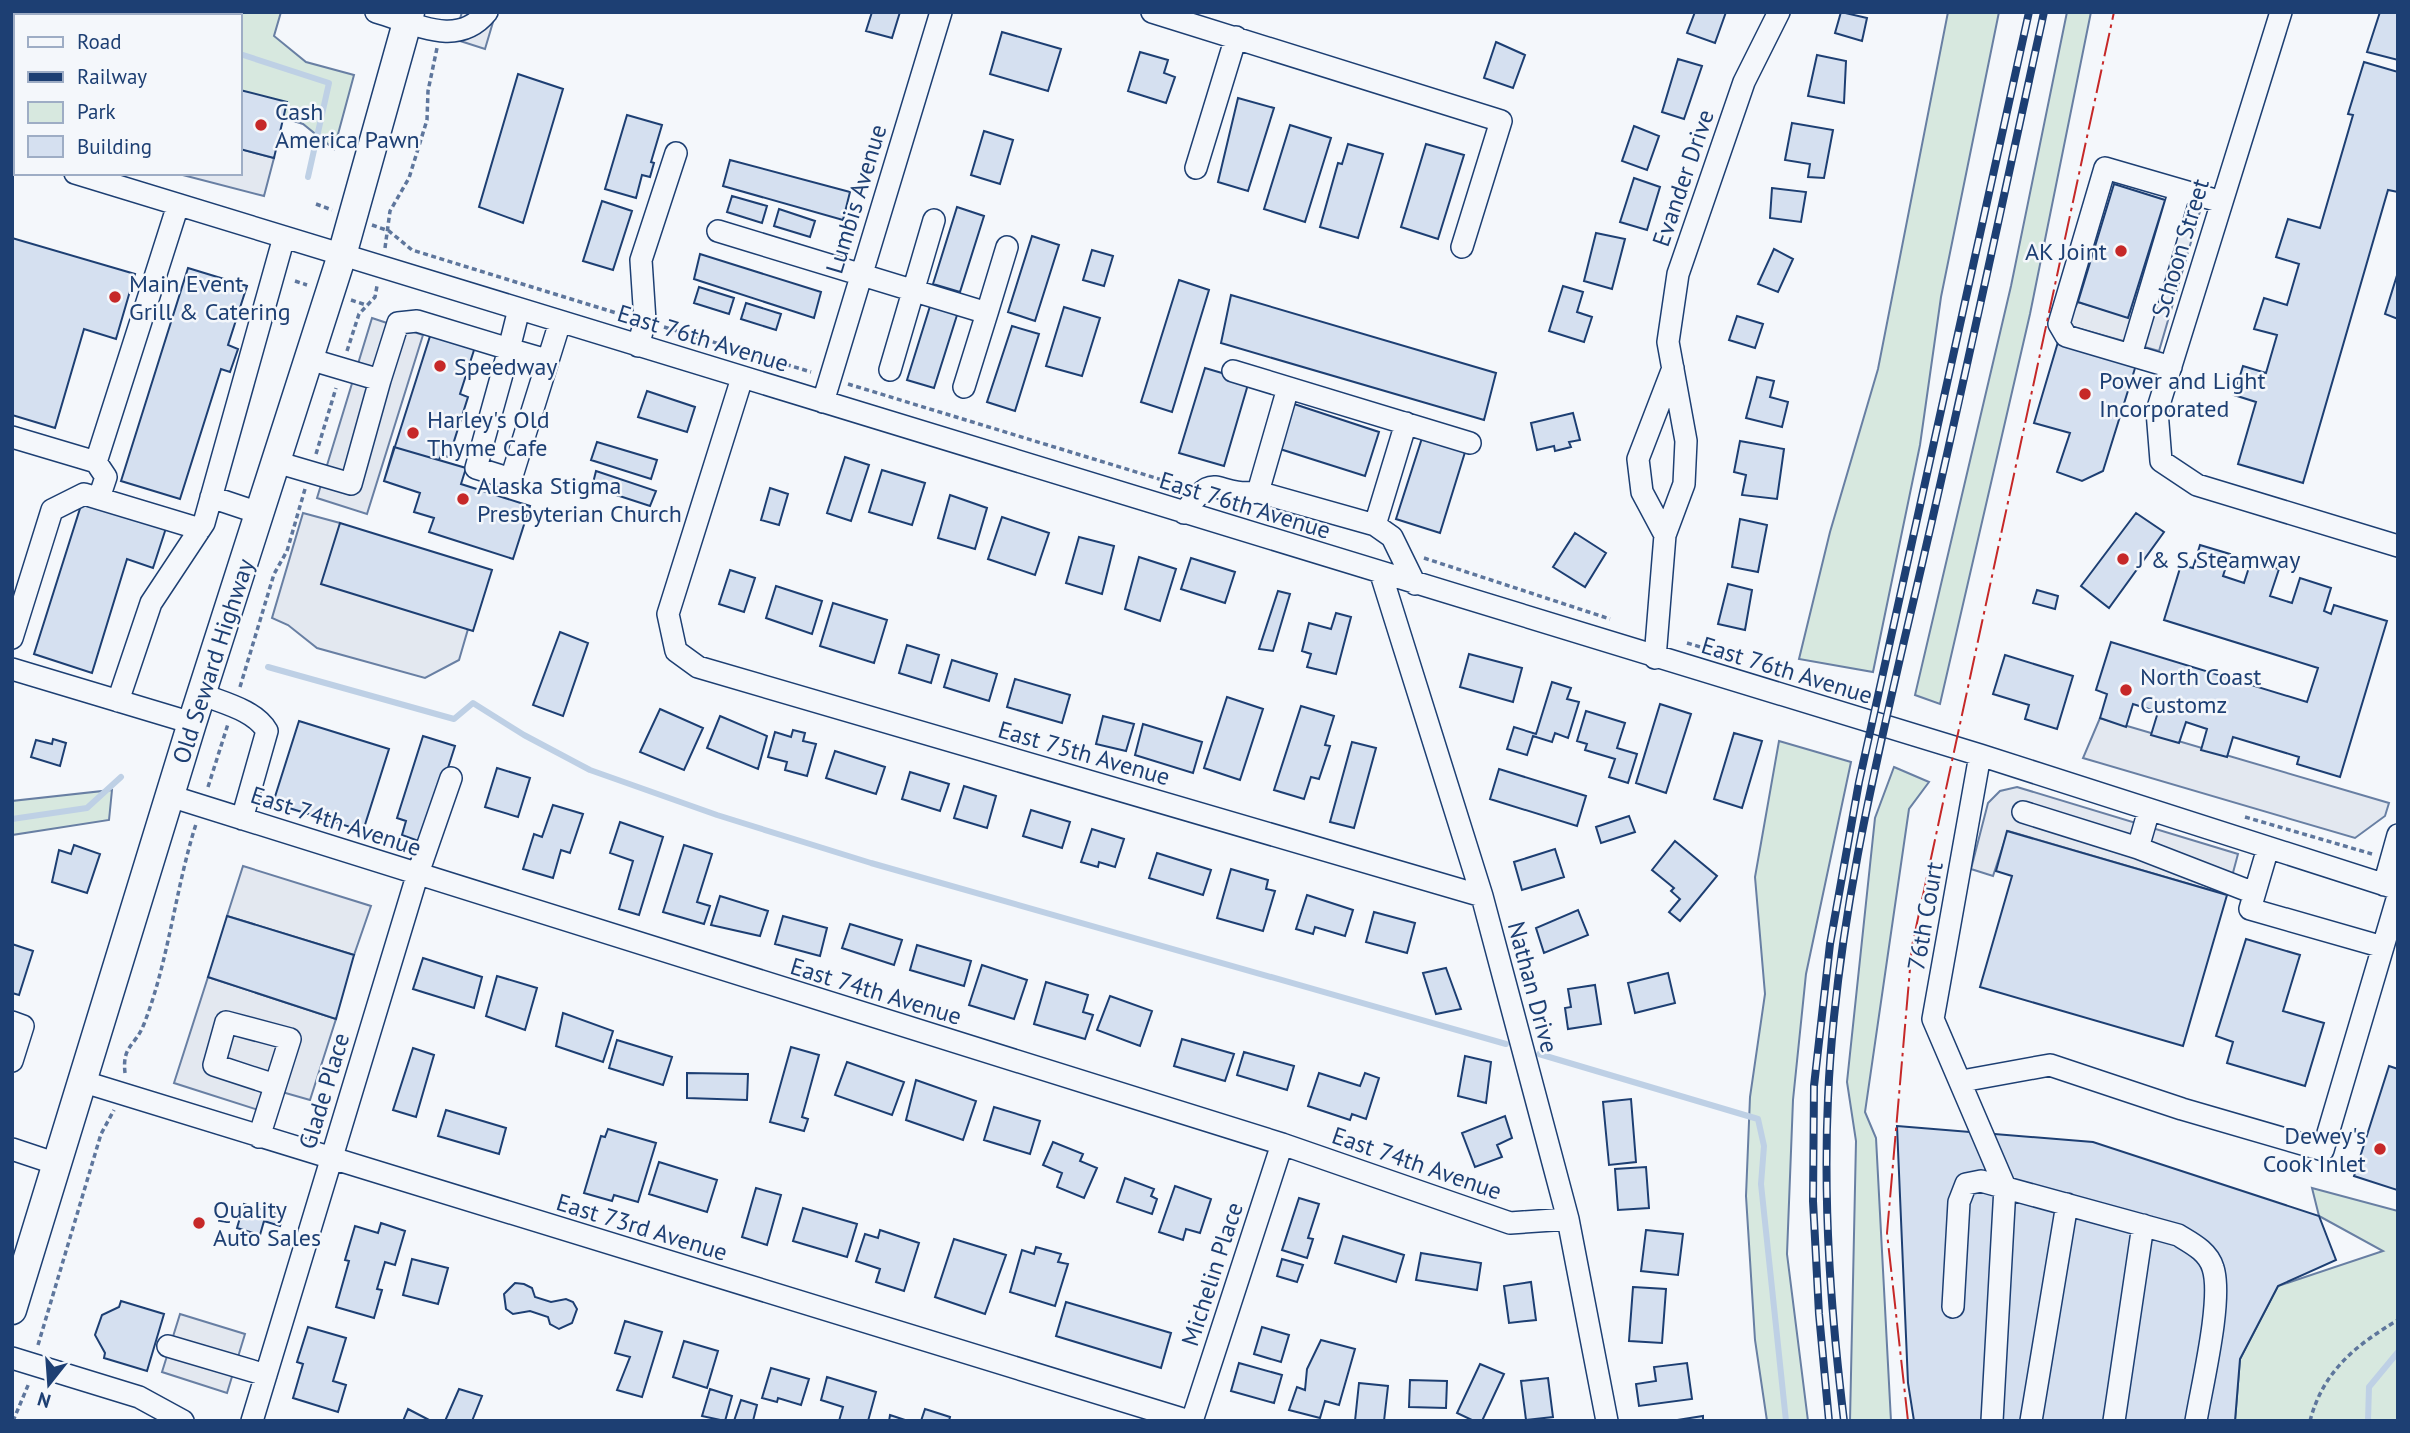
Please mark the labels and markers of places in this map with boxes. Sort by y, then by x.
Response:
place label: Cash America Pawn [275,96,420,155]
marker: Cash America Pawn [253,117,269,133]
place label: AK Joint [2025,236,2107,267]
marker: AK Joint [2113,243,2129,259]
place label: Main Event Grill & Catering [129,268,291,327]
marker: Main Event Grill & Catering [107,289,123,305]
place label: Speedway [454,351,558,382]
marker: Speedway [432,358,448,374]
place label: Power and Light Incorporated [2099,365,2266,424]
marker: Power and Light Incorporated [2077,386,2093,402]
place label: Harley's Old Thyme Cafe [427,404,550,463]
marker: Harley's Old Thyme Cafe [405,425,421,441]
place label: Alaska Stigma Presbyterian Church [477,470,682,529]
marker: Alaska Stigma Presbyterian Church [455,491,471,507]
place label: J & S Steamway [2136,544,2300,575]
marker: J & S Steamway [2115,551,2131,567]
place label: North Coast Customz [2140,661,2261,720]
marker: North Coast Customz [2118,682,2134,698]
place label: Dewey's Cook Inlet [2263,1120,2366,1179]
marker: Dewey's Cook Inlet [2372,1141,2388,1157]
place label: Quality Auto Sales [213,1194,321,1253]
marker: Quality Auto Sales [191,1215,207,1231]

